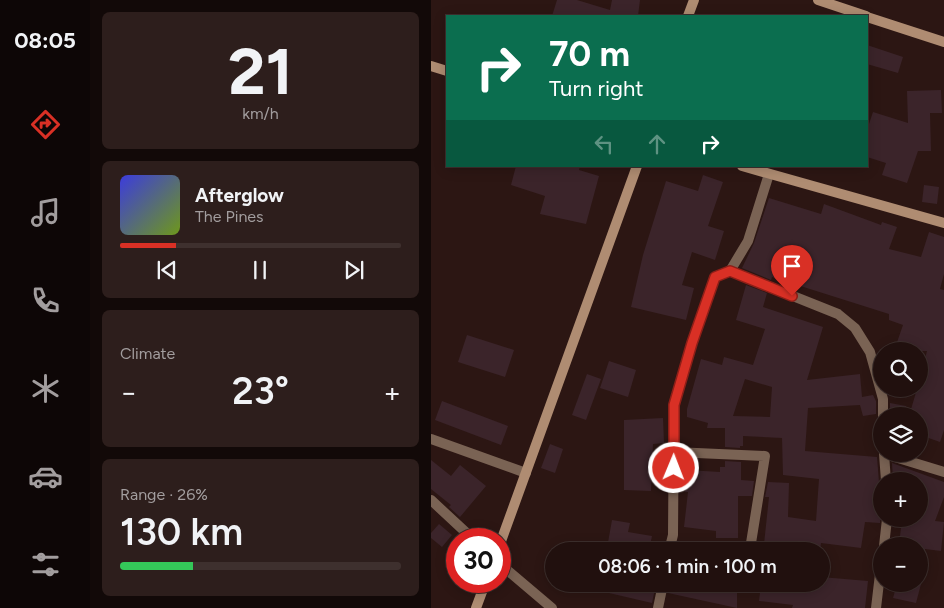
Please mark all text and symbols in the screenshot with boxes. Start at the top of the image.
text: 08:05 [14,27,76,54]
text: 21 [228,32,293,110]
text: 70 m [549,33,630,75]
icon: right [466,35,531,100]
text: Turn right [549,75,644,102]
text: km/h [242,104,279,123]
icon: directions [28,107,63,142]
icon: left [590,130,618,158]
icon: ahead [643,130,671,158]
icon: right [696,130,724,158]
text: Afterglow [195,184,284,207]
icon: music [28,195,63,230]
text: The Pines [195,207,264,226]
pin [771,245,813,296]
icon: arrive [778,252,806,280]
icon: previous [153,256,181,284]
icon: pause [246,256,274,284]
icon: next [340,256,368,284]
icon: phone [28,283,63,318]
map controls [873,342,928,592]
button: search [873,342,928,397]
text: Climate [120,344,175,363]
text: 23° [232,368,289,414]
icon: climate [28,371,63,406]
text: − [120,375,137,409]
text: + [384,375,401,409]
button: layers [873,407,928,462]
position arrow [647,441,699,493]
icon: car [28,459,63,494]
button: + [873,472,928,527]
text: Range · 26% [120,485,208,504]
text: 130 km [120,509,243,555]
speed limit sign: 30 [446,528,511,593]
button: − [873,537,928,592]
icon: filters [28,547,63,582]
text: 08:06 · 1 min · 100 m [598,555,777,578]

